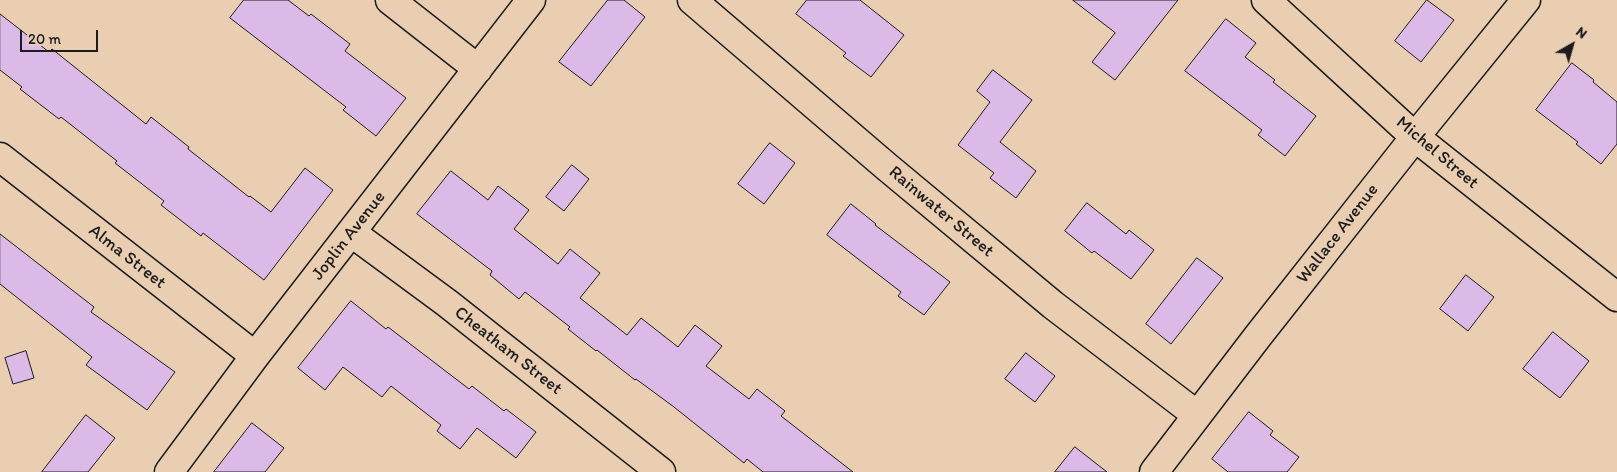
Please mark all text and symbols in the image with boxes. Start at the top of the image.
scale bar [22,20,100,52]
north arrow [1547,20,1597,70]
text: N [1573,23,1590,42]
text: 20 m [28,30,61,48]
street label: Michel Street [1391,112,1483,194]
street label: Rainwater Street [884,162,998,262]
street label: Wallace Avenue [1292,180,1384,288]
street label: Joplin Avenue [307,187,391,285]
street label: Alma Street [84,220,170,294]
street label: Cheatham Street [450,302,566,400]

